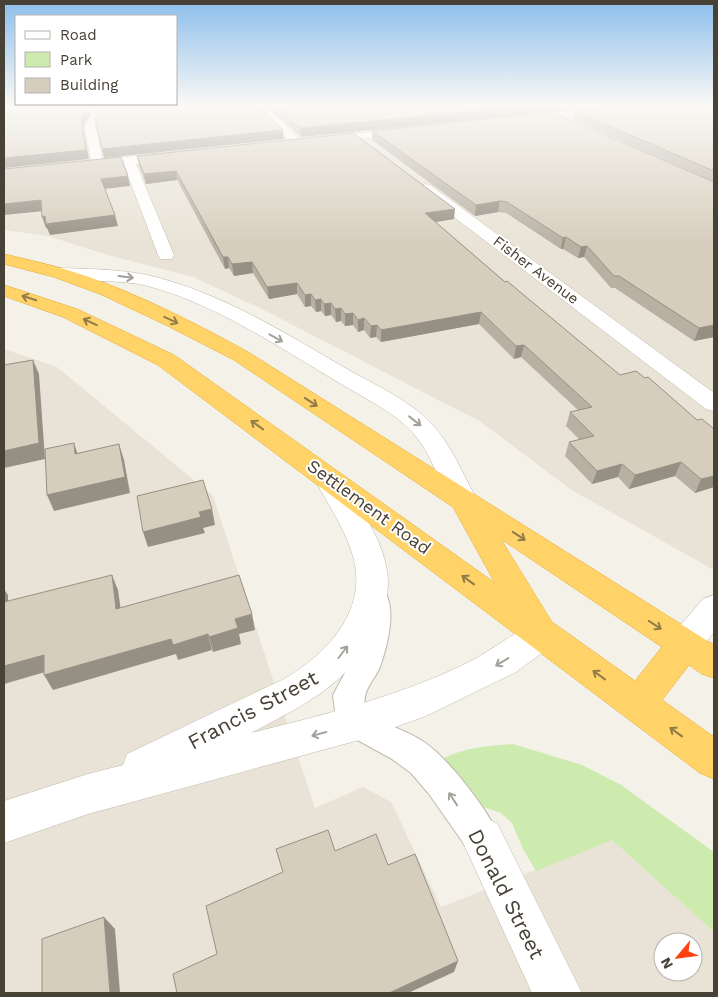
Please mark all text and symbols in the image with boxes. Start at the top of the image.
legend [15,15,178,105]
text: Road [60,26,97,44]
text: Park [60,51,93,69]
text: Building [60,76,118,94]
street label: Fisher Avenue [490,232,582,308]
one-way arrow [117,272,133,282]
one-way arrow [21,293,37,302]
one-way arrow [163,316,178,325]
one-way arrow [83,317,98,326]
one-way arrow [268,333,282,343]
one-way arrow [304,397,318,408]
one-way arrow [408,416,421,427]
one-way arrow [250,420,264,430]
street label: Settlement Road [303,455,435,558]
one-way arrow [511,532,525,542]
one-way arrow [462,574,475,585]
one-way arrow [648,620,662,630]
one-way arrow [338,645,348,659]
one-way arrow [496,657,510,667]
street label: Francis Street [183,665,322,754]
one-way arrow [592,670,606,680]
one-way arrow [669,727,683,737]
one-way arrow [311,730,327,739]
one-way arrow [448,792,458,806]
street label: Donald Street [463,825,550,963]
north arrow [653,932,703,982]
text: N [657,955,676,972]

